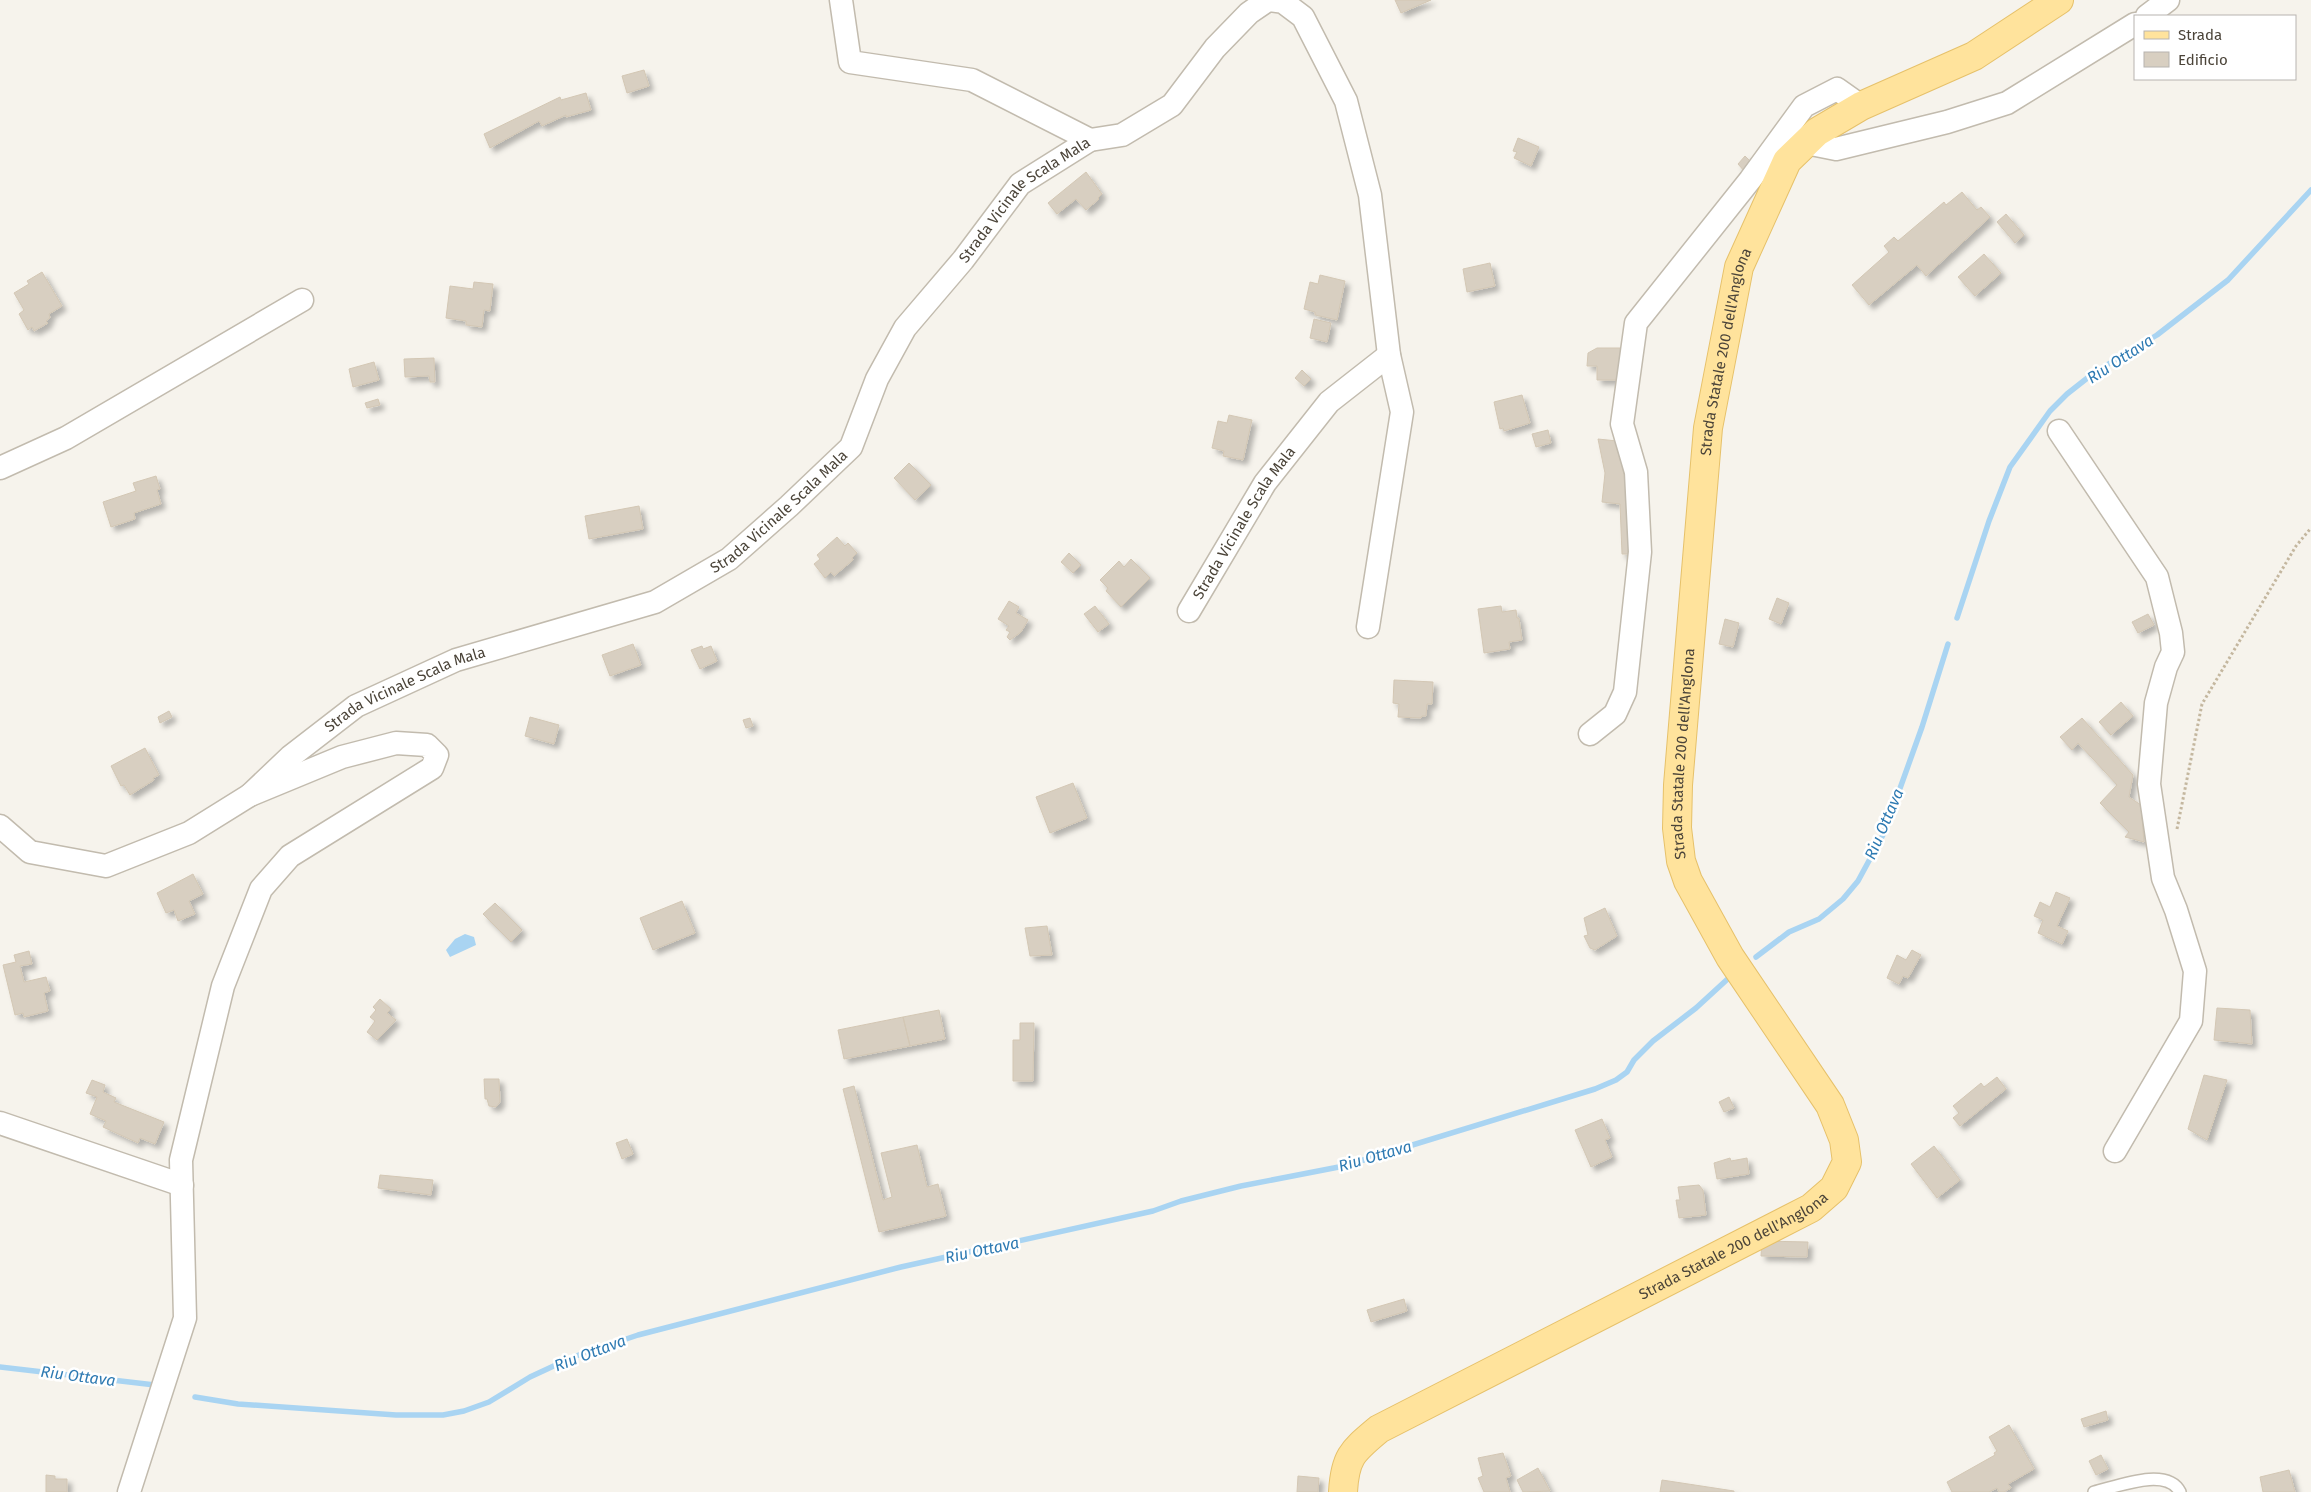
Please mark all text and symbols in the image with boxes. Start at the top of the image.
legend [2134,15,2296,80]
text: Strada [2178,26,2222,44]
text: Edificio [2178,51,2228,69]
street label: Strada Vicinale Scala Mala [955,133,1094,266]
street label: Strada Statale 200 dell'Anglona [1697,245,1755,456]
water label: Riu Ottava [2083,331,2157,387]
street label: Strada Vicinale Scala Mala [1189,443,1299,602]
street label: Strada Vicinale Scala Mala [707,446,851,577]
street label: Strada Vicinale Scala Mala [321,643,487,736]
street label: Strada Statale 200 dell'Anglona [1668,647,1698,860]
water label: Riu Ottava [1861,786,1907,862]
water label: Riu Ottava [1336,1136,1414,1176]
street label: Strada Statale 200 dell'Anglona [1636,1188,1832,1304]
water label: Riu Ottava [943,1233,1021,1267]
water label: Riu Ottava [551,1331,629,1375]
water label: Riu Ottava [39,1362,117,1390]

